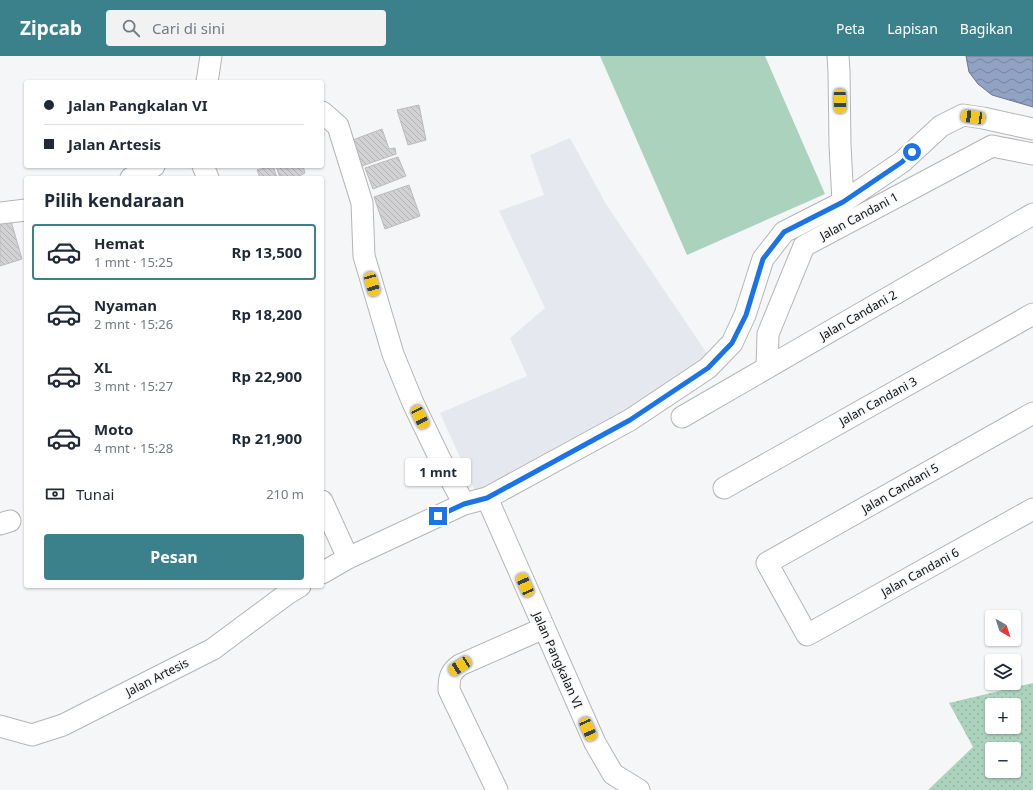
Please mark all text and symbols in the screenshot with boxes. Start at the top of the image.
search box [106,10,386,46]
text: Zipcab [20,15,82,41]
icon: search [120,17,142,39]
text: Cari di sini [152,18,225,38]
text: Peta [836,19,865,38]
text: Lapisan [887,19,938,38]
text: Bagikan [960,19,1013,38]
car [834,89,846,113]
text: Jalan Pangkalan VI [68,95,208,115]
car [960,109,986,125]
text: Jalan Artesis [68,134,161,154]
route start [903,143,921,161]
text: Pilih kendaraan [44,188,184,212]
street label: Jalan Candani 1 [816,188,901,244]
text: Hemat [94,233,145,253]
icon: car [46,234,82,270]
text: Rp 13,500 [232,242,302,262]
text: 1 mnt · 15:25 [94,253,173,271]
car [363,271,381,297]
street label: Jalan Candani 2 [815,286,900,345]
text: Nyaman [94,295,157,315]
icon: car [46,296,82,332]
text: Rp 18,200 [232,304,302,324]
text: 2 mnt · 15:26 [94,315,173,333]
text: XL [94,357,112,377]
icon: car [46,358,82,394]
text: Rp 22,900 [232,366,302,386]
street label: Jalan Candani 3 [835,372,920,430]
text: 3 mnt · 15:27 [94,377,173,395]
car [409,404,431,430]
text: Moto [94,419,133,439]
icon: car [46,420,82,456]
text: Rp 21,900 [232,428,302,448]
text: 4 mnt · 15:28 [94,439,173,457]
callout: 1 mnt [405,458,471,486]
street label: Jalan Candani 5 [857,459,942,518]
text: 1 mnt [419,463,457,481]
icon: cash [44,483,66,505]
text: Tunai [76,484,114,504]
text: 210 m [266,485,304,503]
route end [429,507,447,525]
button: Pesan [44,534,304,580]
street label: Jalan Candani 6 [877,543,962,601]
car [515,572,535,598]
street label: Jalan Pangkalan VI [529,608,587,711]
north arrow [985,610,1021,646]
map controls [985,610,1021,778]
street label: Jalan Artesis [122,654,192,701]
car [447,654,473,678]
button: layers [985,654,1021,690]
button: + [985,698,1021,734]
car [578,716,598,742]
button: − [985,742,1021,778]

